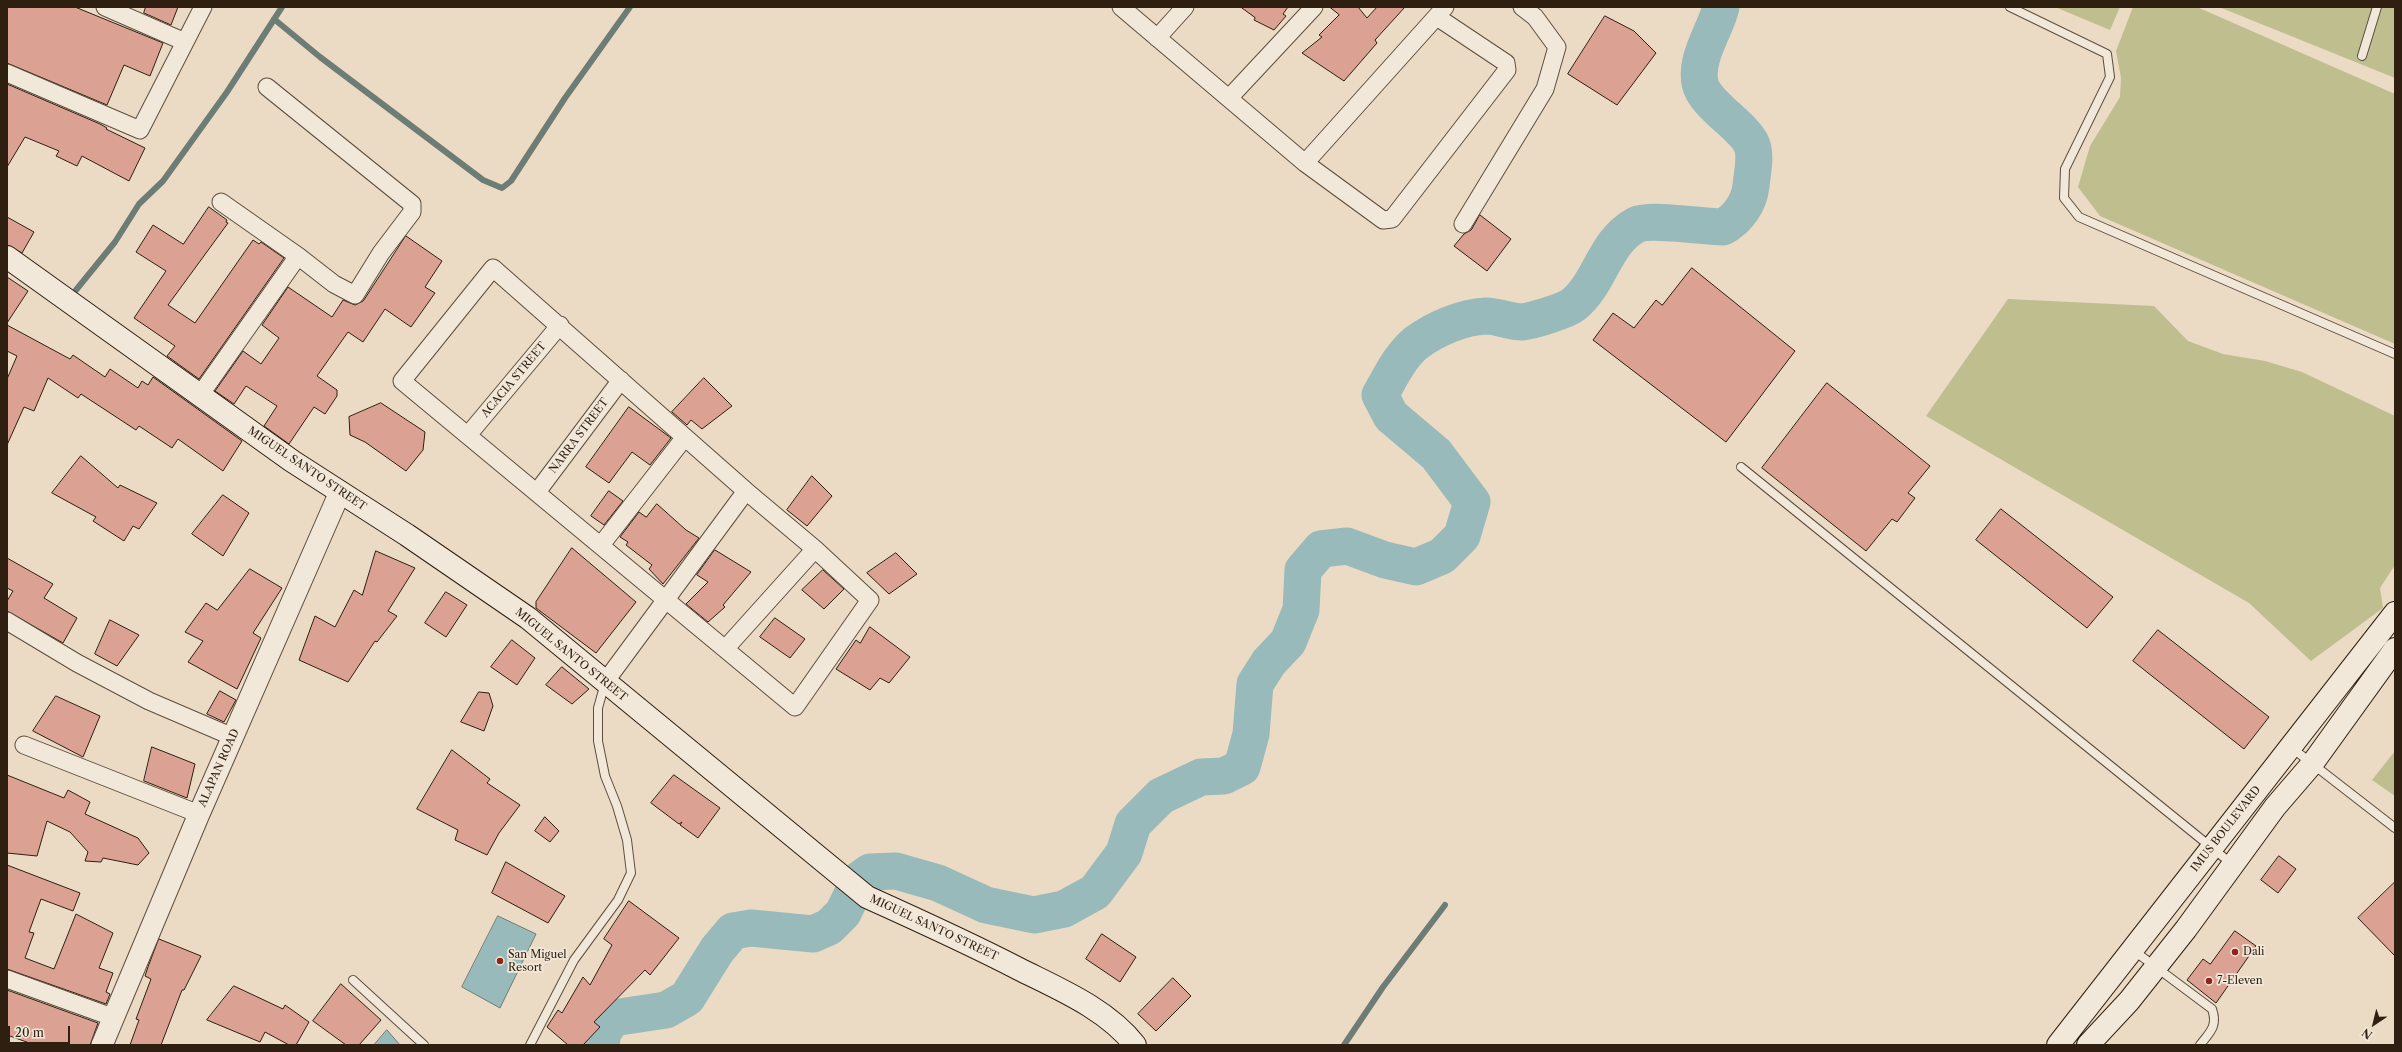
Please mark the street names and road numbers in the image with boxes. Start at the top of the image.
street label: ACACIA STREET [479,340,549,420]
street label: NARRA STREET [546,396,612,476]
street label: MIGUEL SANTO STREET [245,424,369,514]
street label: MIGUEL SANTO STREET [512,606,630,704]
street label: ALAPAN ROAD [196,727,242,809]
street label: IMUS BOULEVARD [2188,783,2264,875]
street label: MIGUEL SANTO STREET [868,892,1000,964]

